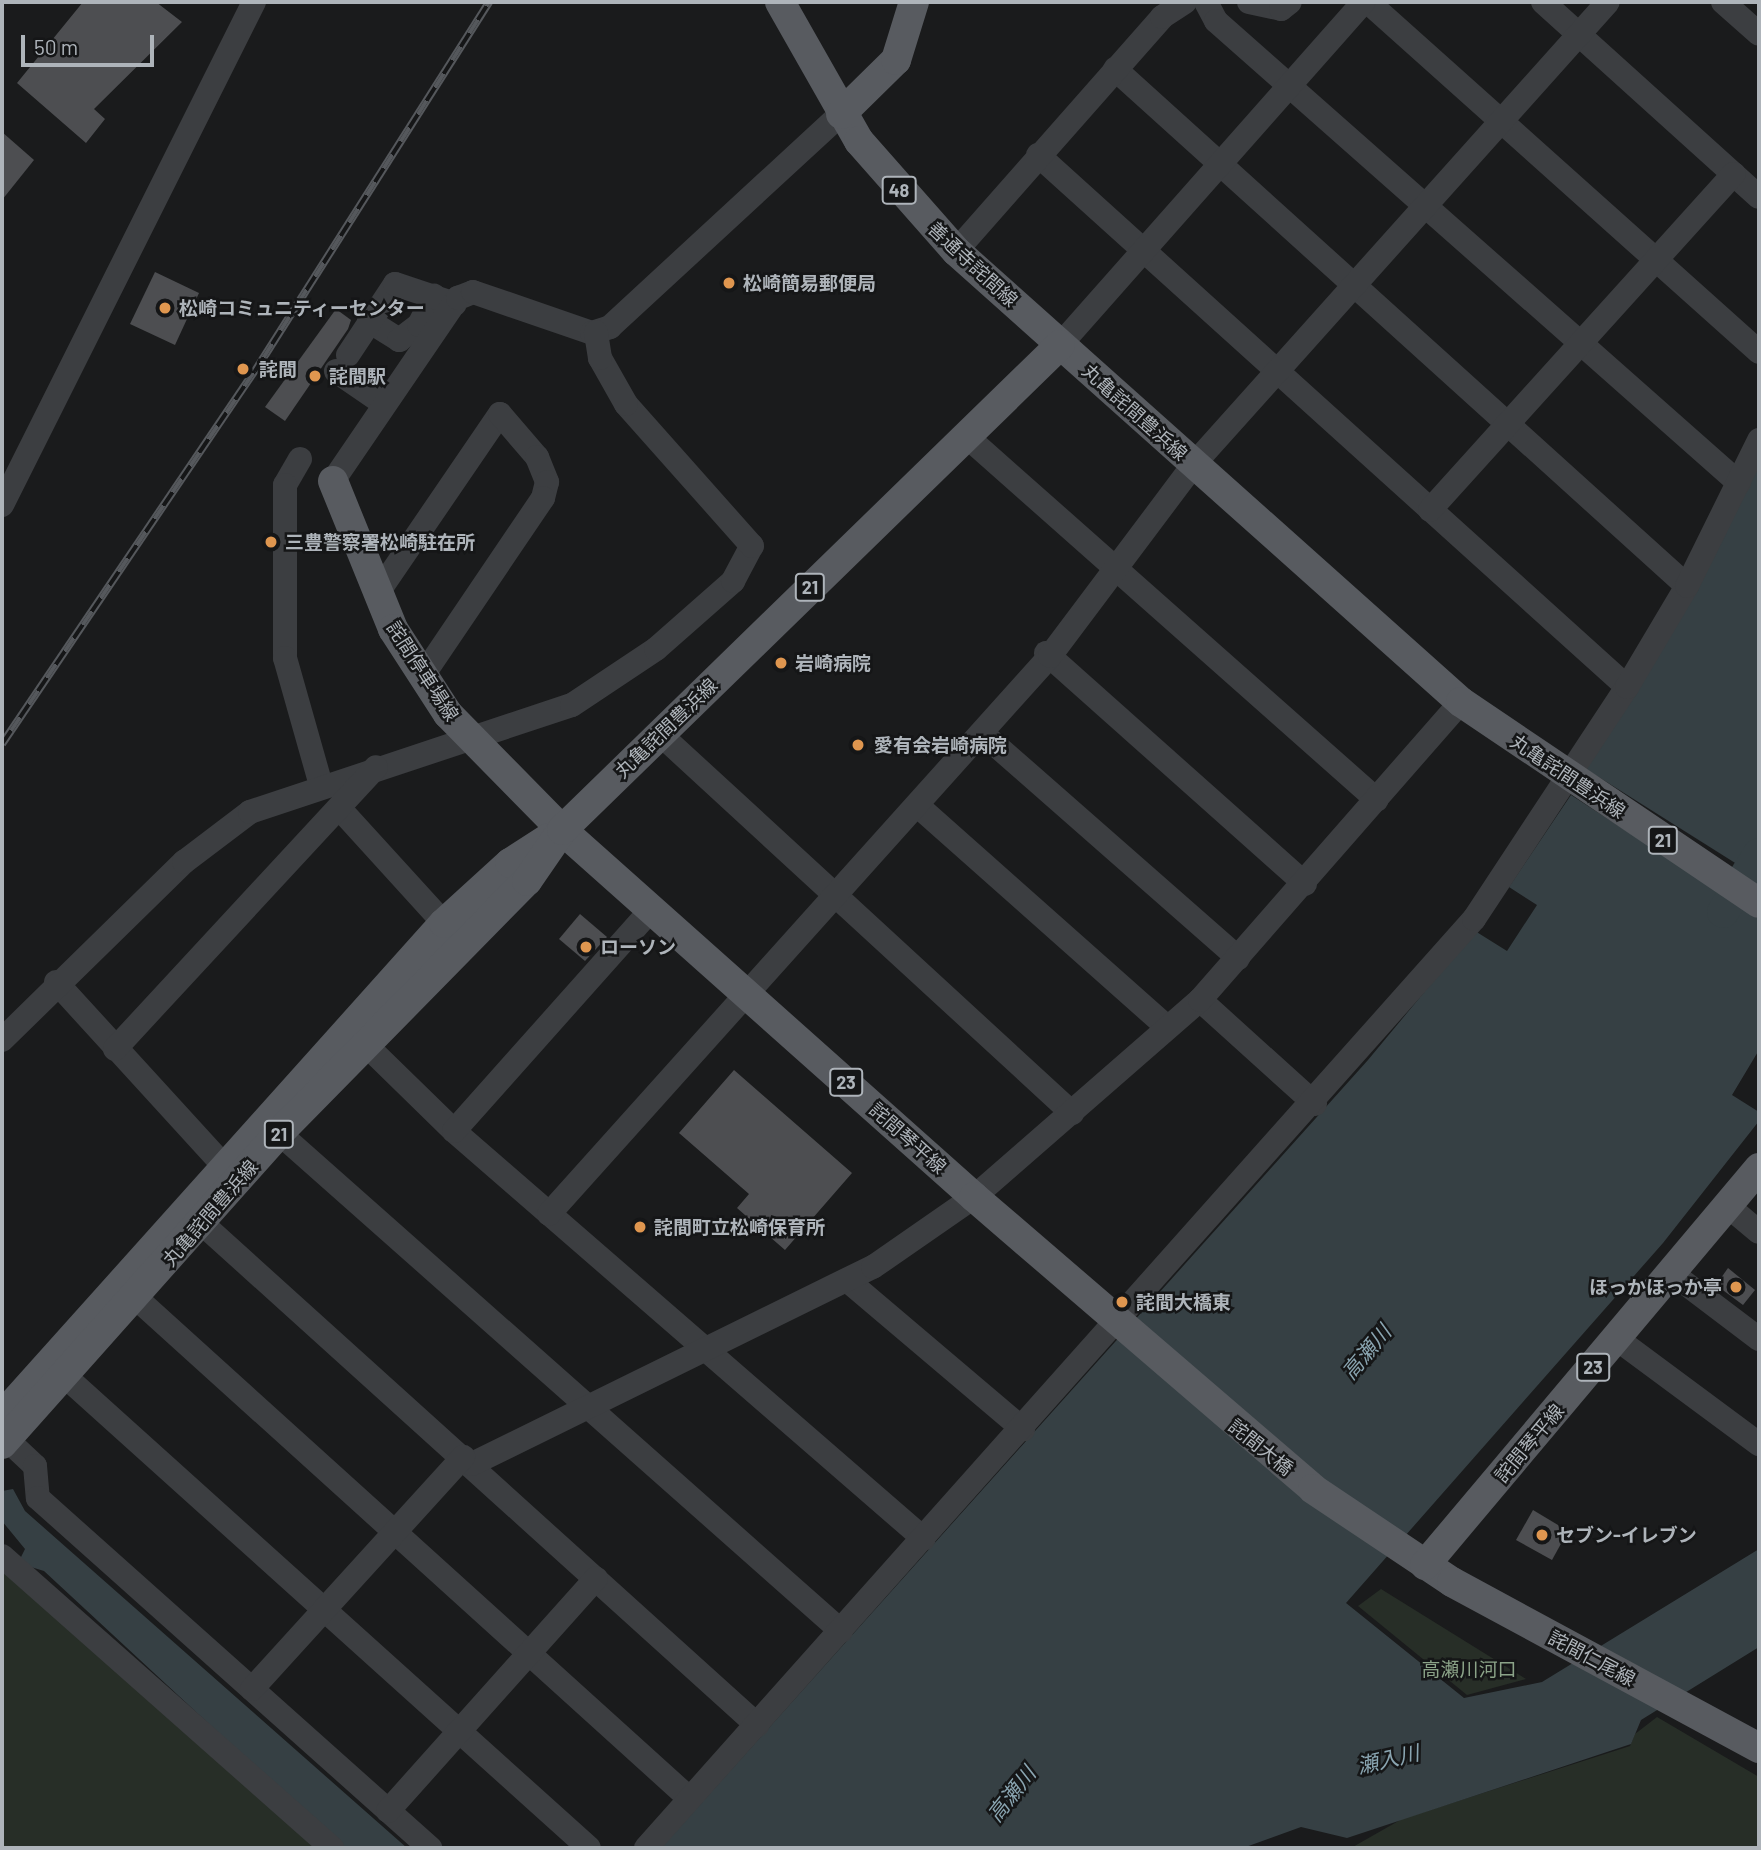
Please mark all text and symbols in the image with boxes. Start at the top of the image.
scale bar [24,21,158,65]
text: 50 m [34,34,78,59]
road number: 48 [881,176,916,204]
street label: 善通寺詫間線 [924,217,1022,311]
place label: 松崎簡易郵便局 [743,272,876,294]
marker: 松崎簡易郵便局 [721,275,737,291]
place label: 松崎コミュニティーセンター [179,297,426,319]
marker: 松崎コミュニティーセンター [157,300,173,316]
place label: 詫間 [259,358,297,380]
marker: 詫間 [233,359,253,379]
street label: 丸亀詫間豊浜線 [1078,359,1192,465]
place label: 詫間駅 [329,365,386,387]
marker: 詫間駅 [307,368,323,384]
place label: 三豊警察署松崎駐在所 [285,531,475,553]
marker: 三豊警察署松崎駐在所 [263,534,279,550]
road number: 21 [794,572,826,602]
street label: 詫間停車場線 [382,617,464,725]
place label: 岩崎病院 [795,652,871,674]
marker: 岩崎病院 [773,655,789,671]
street label: 丸亀詫間豊浜線 [610,674,722,782]
street label: 丸亀詫間豊浜線 [1506,729,1630,823]
place label: 愛有会岩崎病院 [874,734,1007,756]
marker: 愛有会岩崎病院 [848,735,868,755]
road number: 21 [1647,826,1679,854]
place label: ローソン [600,936,676,958]
marker: ローソン [578,939,594,955]
road number: 23 [828,1068,864,1097]
street label: 詫間琴平線 [865,1098,951,1178]
road number: 21 [263,1120,295,1148]
street label: 丸亀詫間豊浜線 [158,1155,262,1271]
place label: 詫間町立松崎保育所 [654,1216,825,1238]
marker: 詫間町立松崎保育所 [632,1219,648,1235]
place label: ほっかほっか亭 [1589,1276,1722,1298]
marker: ほっかほっか亭 [1728,1279,1744,1295]
place label: 詫間大橋東 [1136,1291,1231,1313]
marker: 詫間大橋東 [1114,1294,1130,1310]
water label: 高瀬川 [1336,1320,1396,1384]
road number: 23 [1576,1352,1610,1382]
street label: 詫間琴平線 [1490,1399,1568,1487]
street label: 詫間大橋 [1224,1414,1298,1480]
place label: セブン-イレブン [1556,1524,1697,1546]
marker: セブン-イレブン [1534,1527,1550,1543]
street label: 詫間仁尾線 [1545,1626,1639,1690]
park label: 高瀬川河口 [1422,1658,1516,1680]
water label: 瀬入川 [1354,1740,1422,1778]
water label: 高瀬川 [982,1761,1040,1827]

